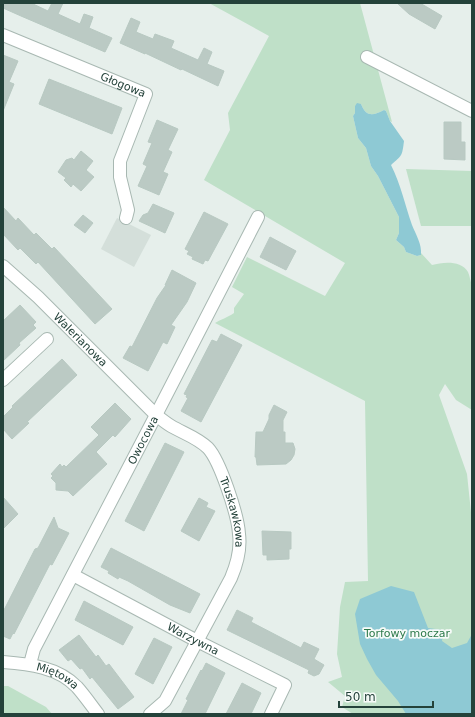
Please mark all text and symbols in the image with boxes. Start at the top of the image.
street label: Głogowa [99,69,148,100]
street label: Walerianowa [51,310,110,369]
street label: Owocowa [125,414,161,467]
street label: Truskawkowa [217,474,246,548]
street label: Warzywna [165,620,221,657]
park label: Torfowy moczar [363,627,451,640]
street label: Miętowa [35,660,82,692]
scale bar [339,683,433,709]
text: 50 m [345,690,376,704]

